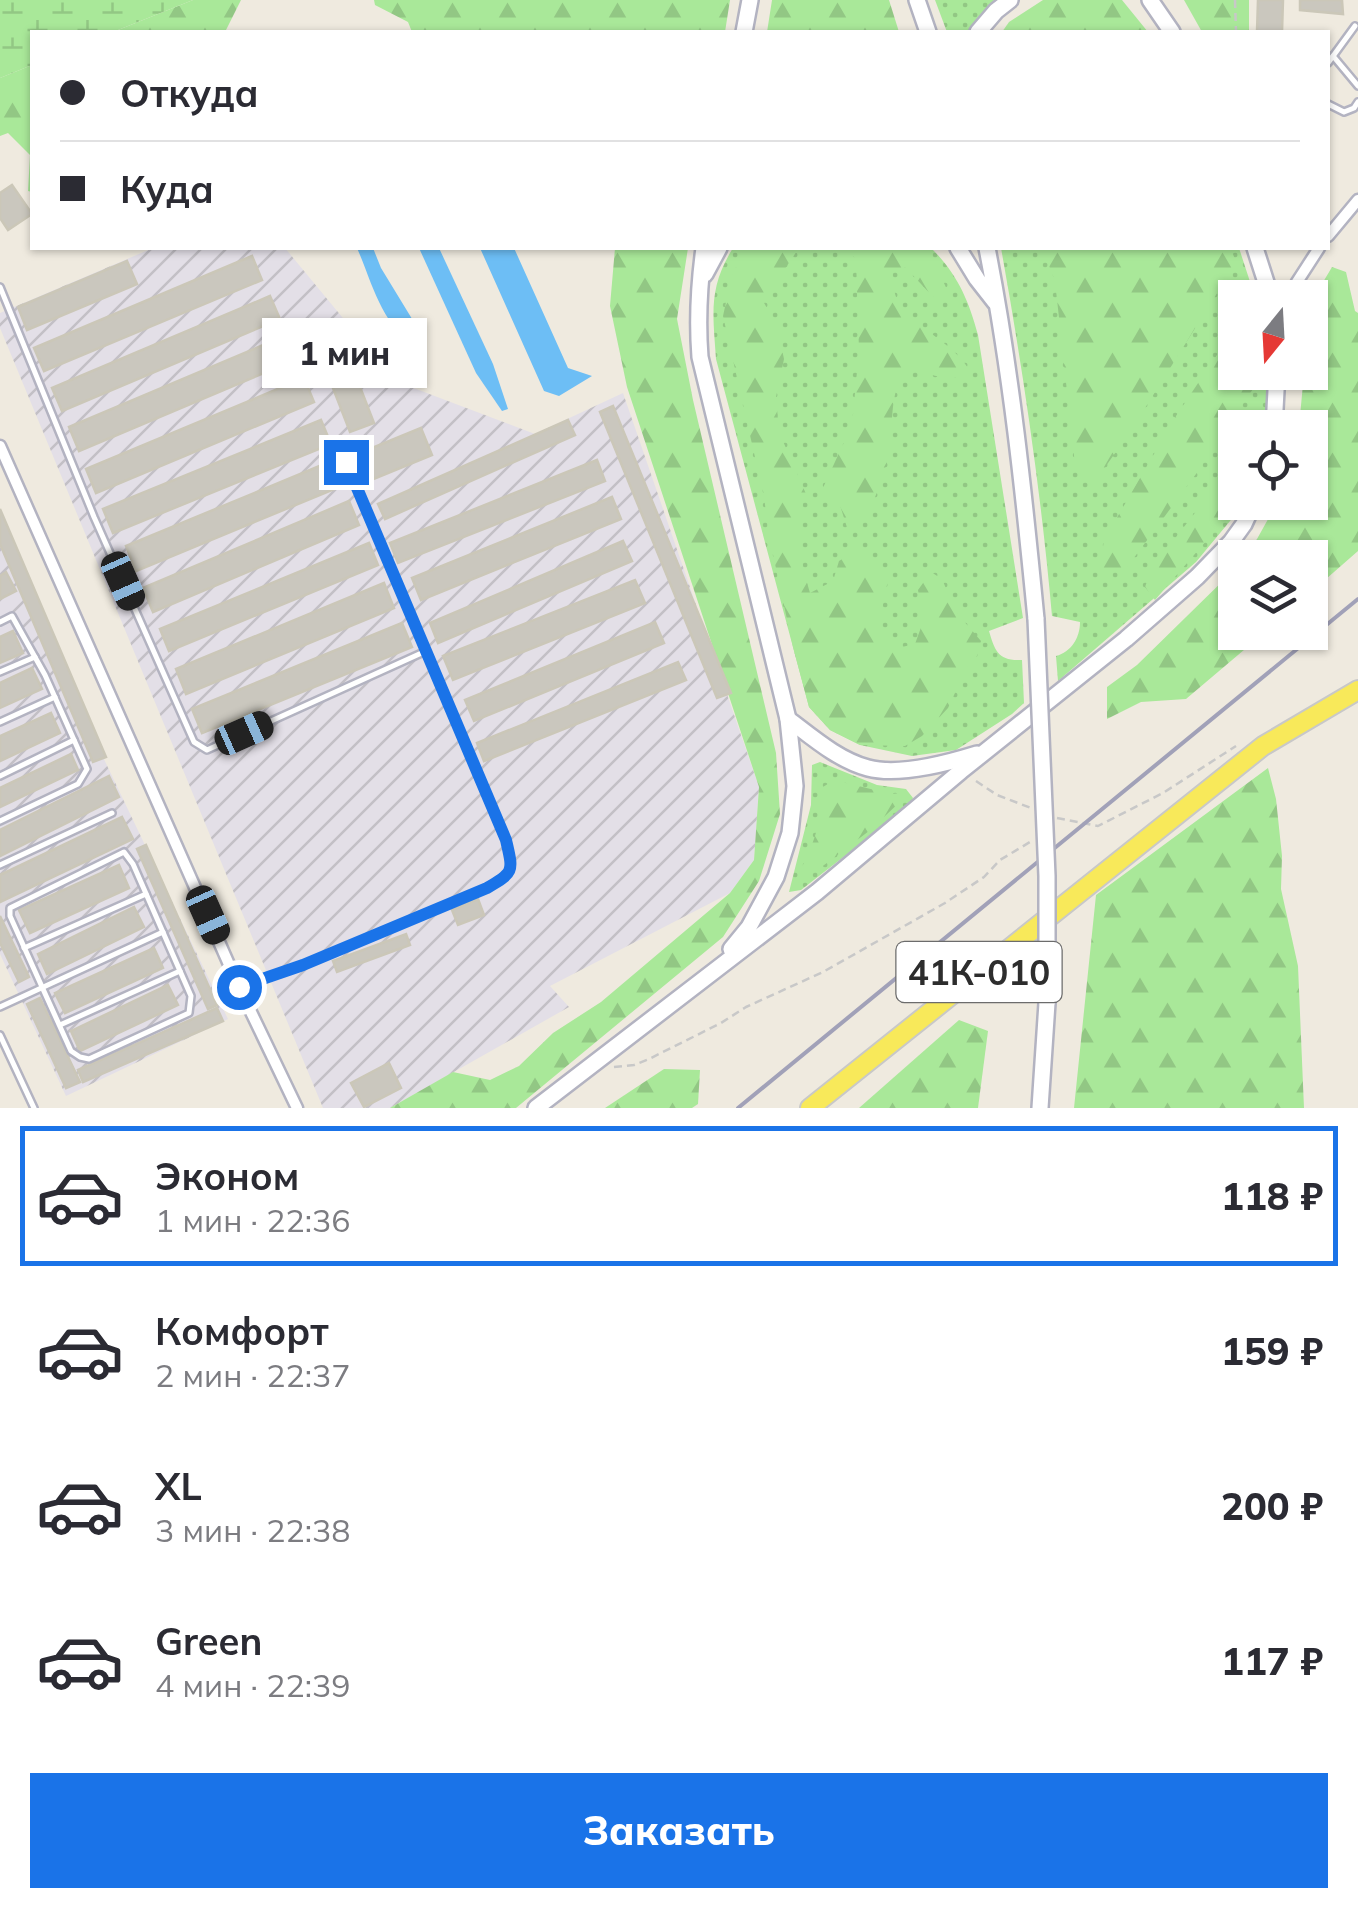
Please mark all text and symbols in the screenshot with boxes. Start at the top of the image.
text: Откуда [120,69,259,117]
text: Куда [120,165,214,213]
north arrow [1218,280,1328,390]
map controls [1218,280,1328,650]
callout: 1 мин [264,317,428,387]
text: 1 мин [299,333,390,373]
button: locate [1218,410,1328,520]
route end [324,440,369,485]
button: layers [1218,540,1328,650]
car [97,547,149,615]
car [210,707,278,759]
car [182,881,234,949]
road number: 41К-010 [896,942,1062,1002]
route start [217,965,262,1010]
icon: car [35,1151,125,1241]
text: Эконом [155,1152,299,1200]
text: 118 ₽ [1221,1172,1323,1220]
text: 1 мин · 22:36 [155,1200,350,1240]
icon: car [35,1306,125,1396]
text: Комфорт [155,1307,329,1355]
text: 159 ₽ [1221,1327,1323,1375]
text: 2 мин · 22:37 [155,1355,350,1395]
icon: car [35,1461,125,1551]
text: XL [155,1462,202,1510]
text: 200 ₽ [1221,1482,1323,1530]
text: 3 мин · 22:38 [155,1510,350,1550]
icon: car [35,1616,125,1706]
text: Green [155,1617,262,1665]
text: 117 ₽ [1221,1637,1323,1685]
text: 4 мин · 22:39 [155,1665,350,1705]
button: Заказать [30,1773,1328,1888]

